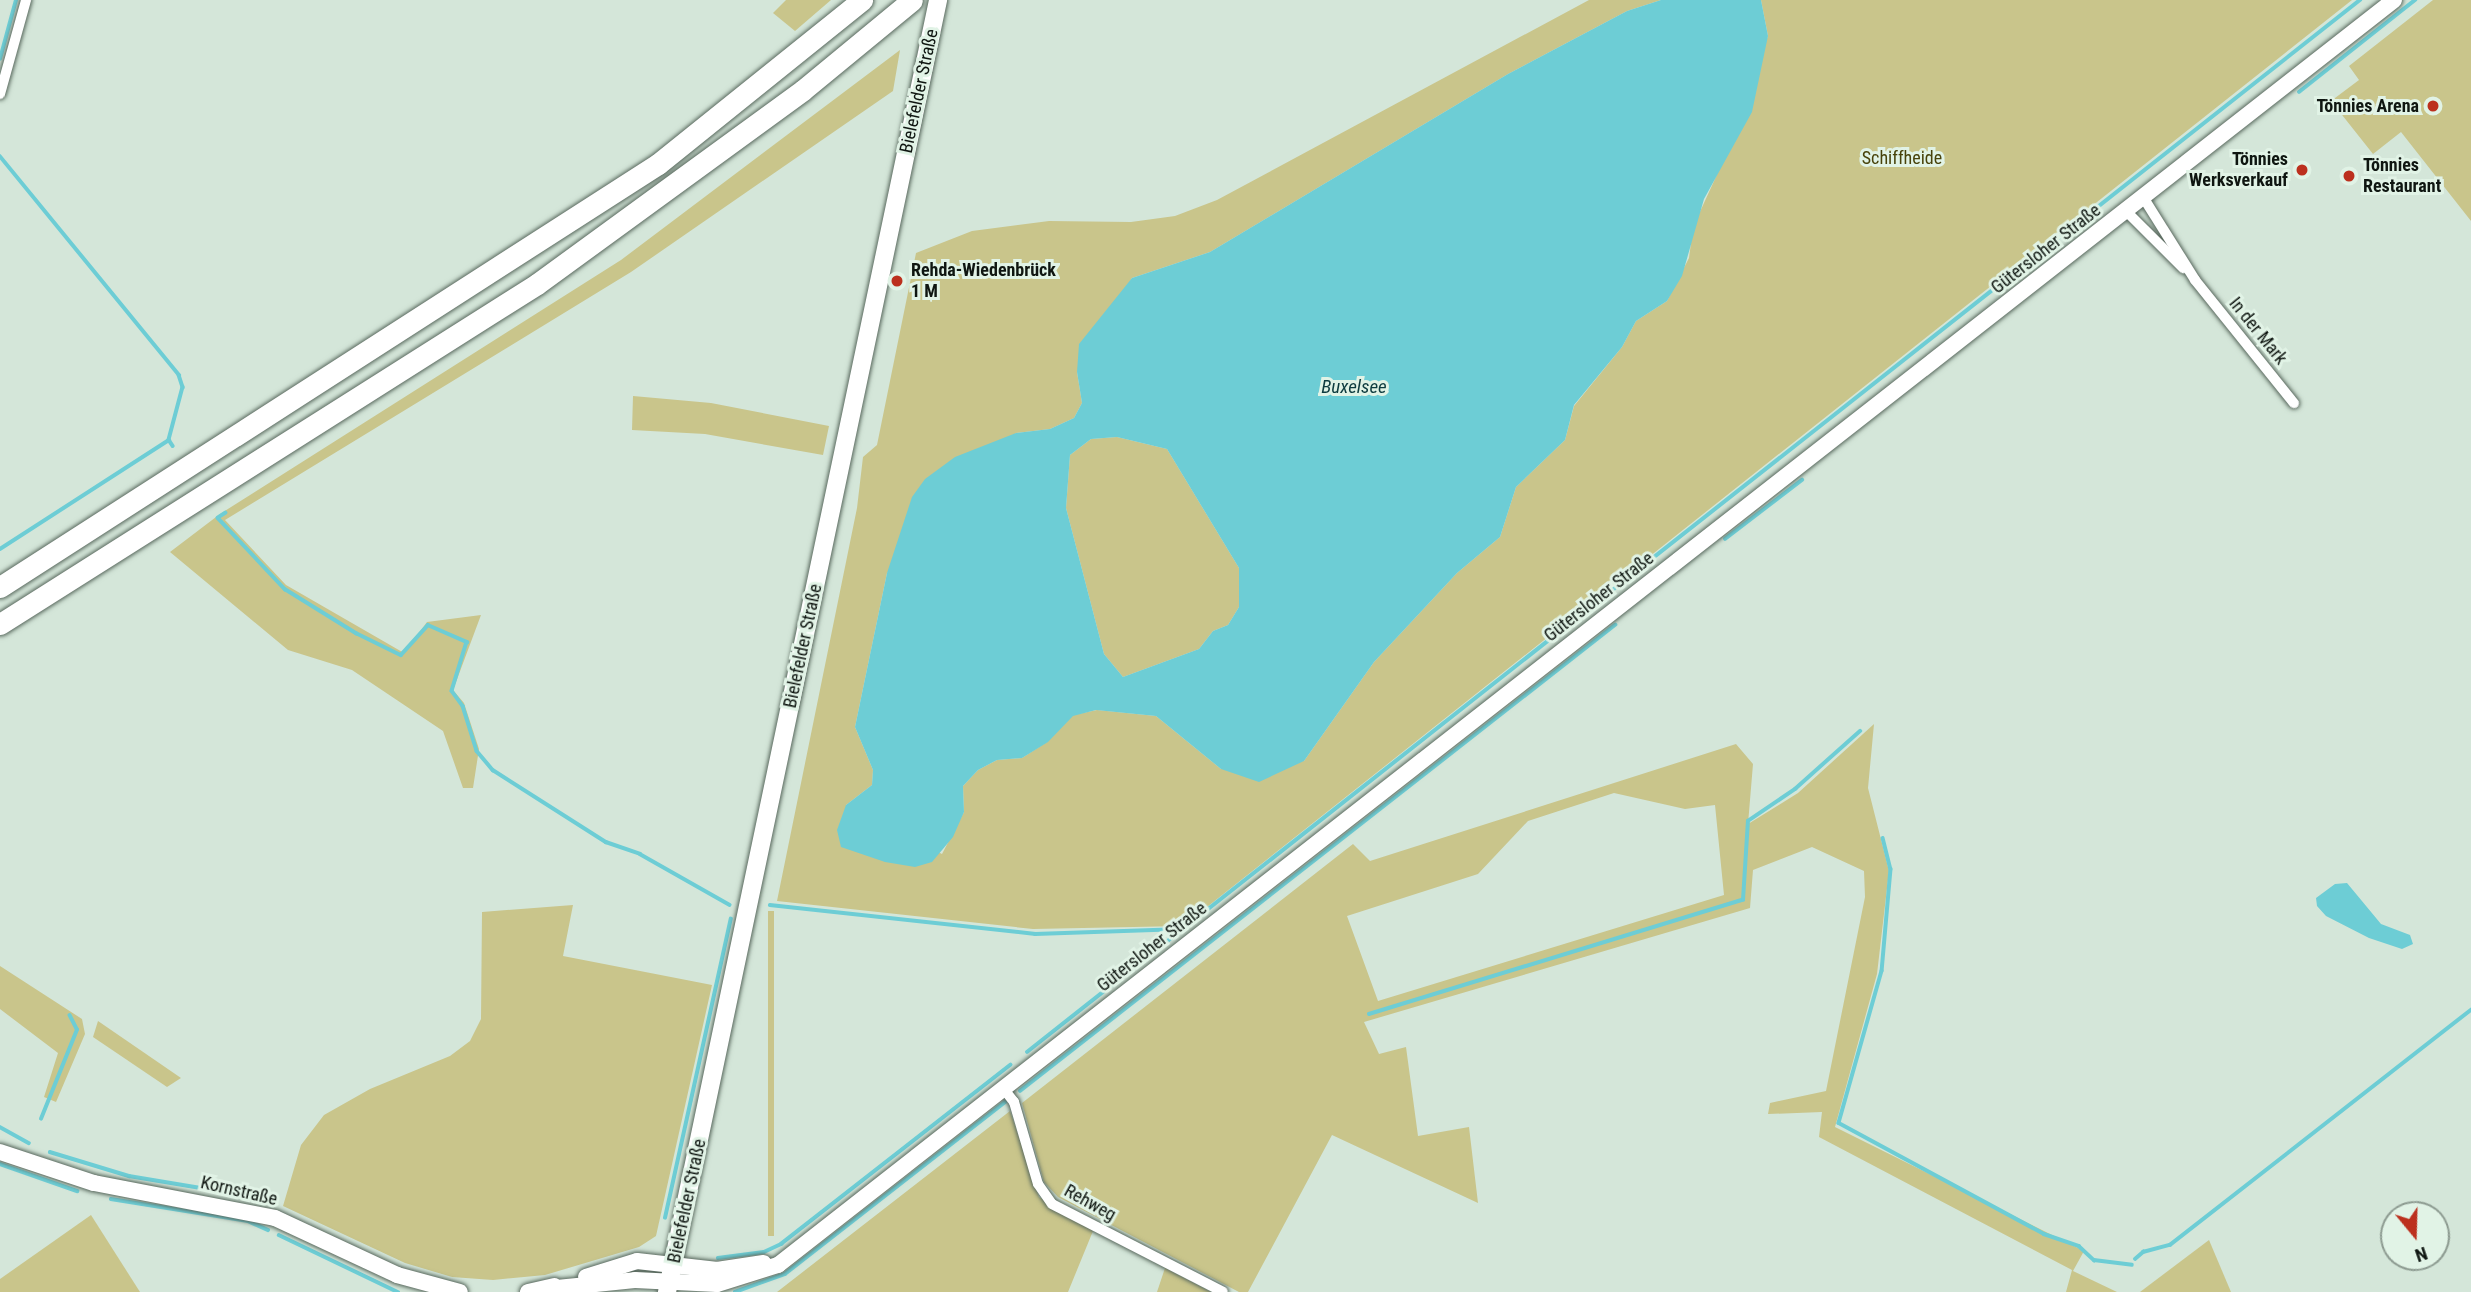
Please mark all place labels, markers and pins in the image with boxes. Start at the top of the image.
place label: Tönnies Arena [2316,95,2419,117]
marker: Tönnies Arena [2425,98,2441,114]
place label: Tönnies Werksverkauf [2189,149,2288,192]
place label: Tönnies Restaurant [2363,155,2441,198]
marker: Tönnies Werksverkauf [2294,162,2310,178]
marker: Tönnies Restaurant [2341,168,2357,184]
place label: Rehda-Wiedenbrück 1 M [911,260,1056,302]
marker: Rehda-Wiedenbrück 1 M [889,273,905,289]

